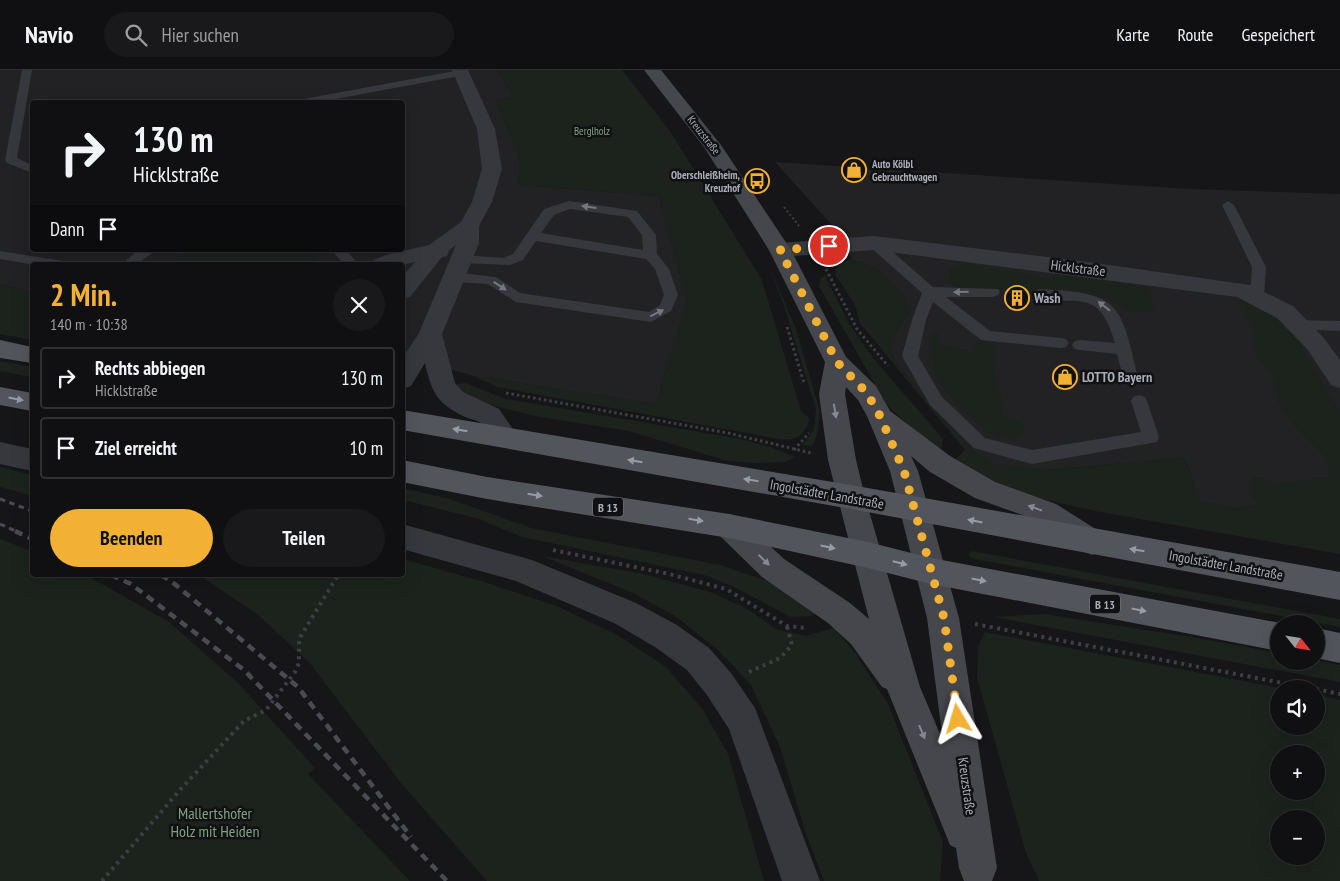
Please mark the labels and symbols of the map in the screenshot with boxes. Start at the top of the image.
street label: Kreuzstraße [684,113,724,158]
park label: Berglholz [574,124,610,138]
shop icon: Auto Kölbl Gebrauchtwagen [841,157,867,183]
place label: Auto Kölbl Gebrauchtwagen [871,157,937,184]
place label: Oberschleißheim, Kreuzhof [671,168,741,195]
bus stop icon: Oberschleißheim, Kreuzhof [744,168,770,194]
one-way arrow [580,203,596,211]
pin [808,225,850,267]
street label: Hicklstraße [1050,256,1107,280]
one-way arrow [493,281,507,291]
building icon: Wash [1004,285,1030,311]
one-way arrow [953,288,969,296]
place label: Wash [1033,289,1060,307]
one-way arrow [1097,301,1110,312]
one-way arrow [649,308,664,317]
shop icon: LOTTO Bayern [1052,364,1078,390]
place label: LOTTO Bayern [1082,368,1152,386]
one-way arrow [9,395,25,403]
one-way arrow [832,403,840,419]
one-way arrow [451,426,467,434]
one-way arrow [627,456,643,464]
street label: Ingolstädter Landstraße [769,475,886,513]
one-way arrow [743,476,759,484]
one-way arrow [528,491,544,499]
road number: B 13 [593,498,623,517]
one-way arrow [1027,504,1042,512]
one-way arrow [688,517,704,525]
one-way arrow [967,517,982,525]
one-way arrow [821,543,836,551]
one-way arrow [1129,545,1145,553]
street label: Ingolstädter Landstraße [1168,546,1285,584]
one-way arrow [758,554,770,566]
one-way arrow [892,559,907,567]
one-way arrow [971,577,987,585]
road number: B 13 [1090,594,1120,614]
one-way arrow [1131,606,1146,614]
north arrow [1270,615,1325,670]
position arrow [931,692,983,744]
one-way arrow [918,725,926,739]
street label: Kreuzstraße [954,756,980,816]
park label: Mallertshofer Holz mit Heiden [171,803,259,841]

